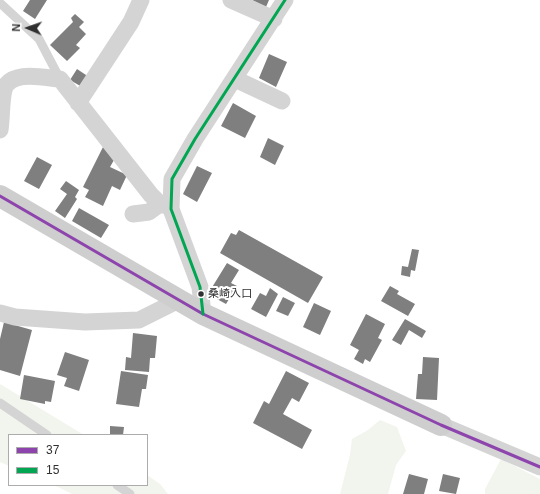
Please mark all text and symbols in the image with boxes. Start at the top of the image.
north arrow [8,8,48,48]
text: N [10,23,22,32]
place label: 桑崎入口 [208,287,252,301]
marker: 桑崎入口 [196,289,206,299]
legend [8,434,148,486]
text: 37 [46,443,59,457]
text: 15 [46,463,59,477]

